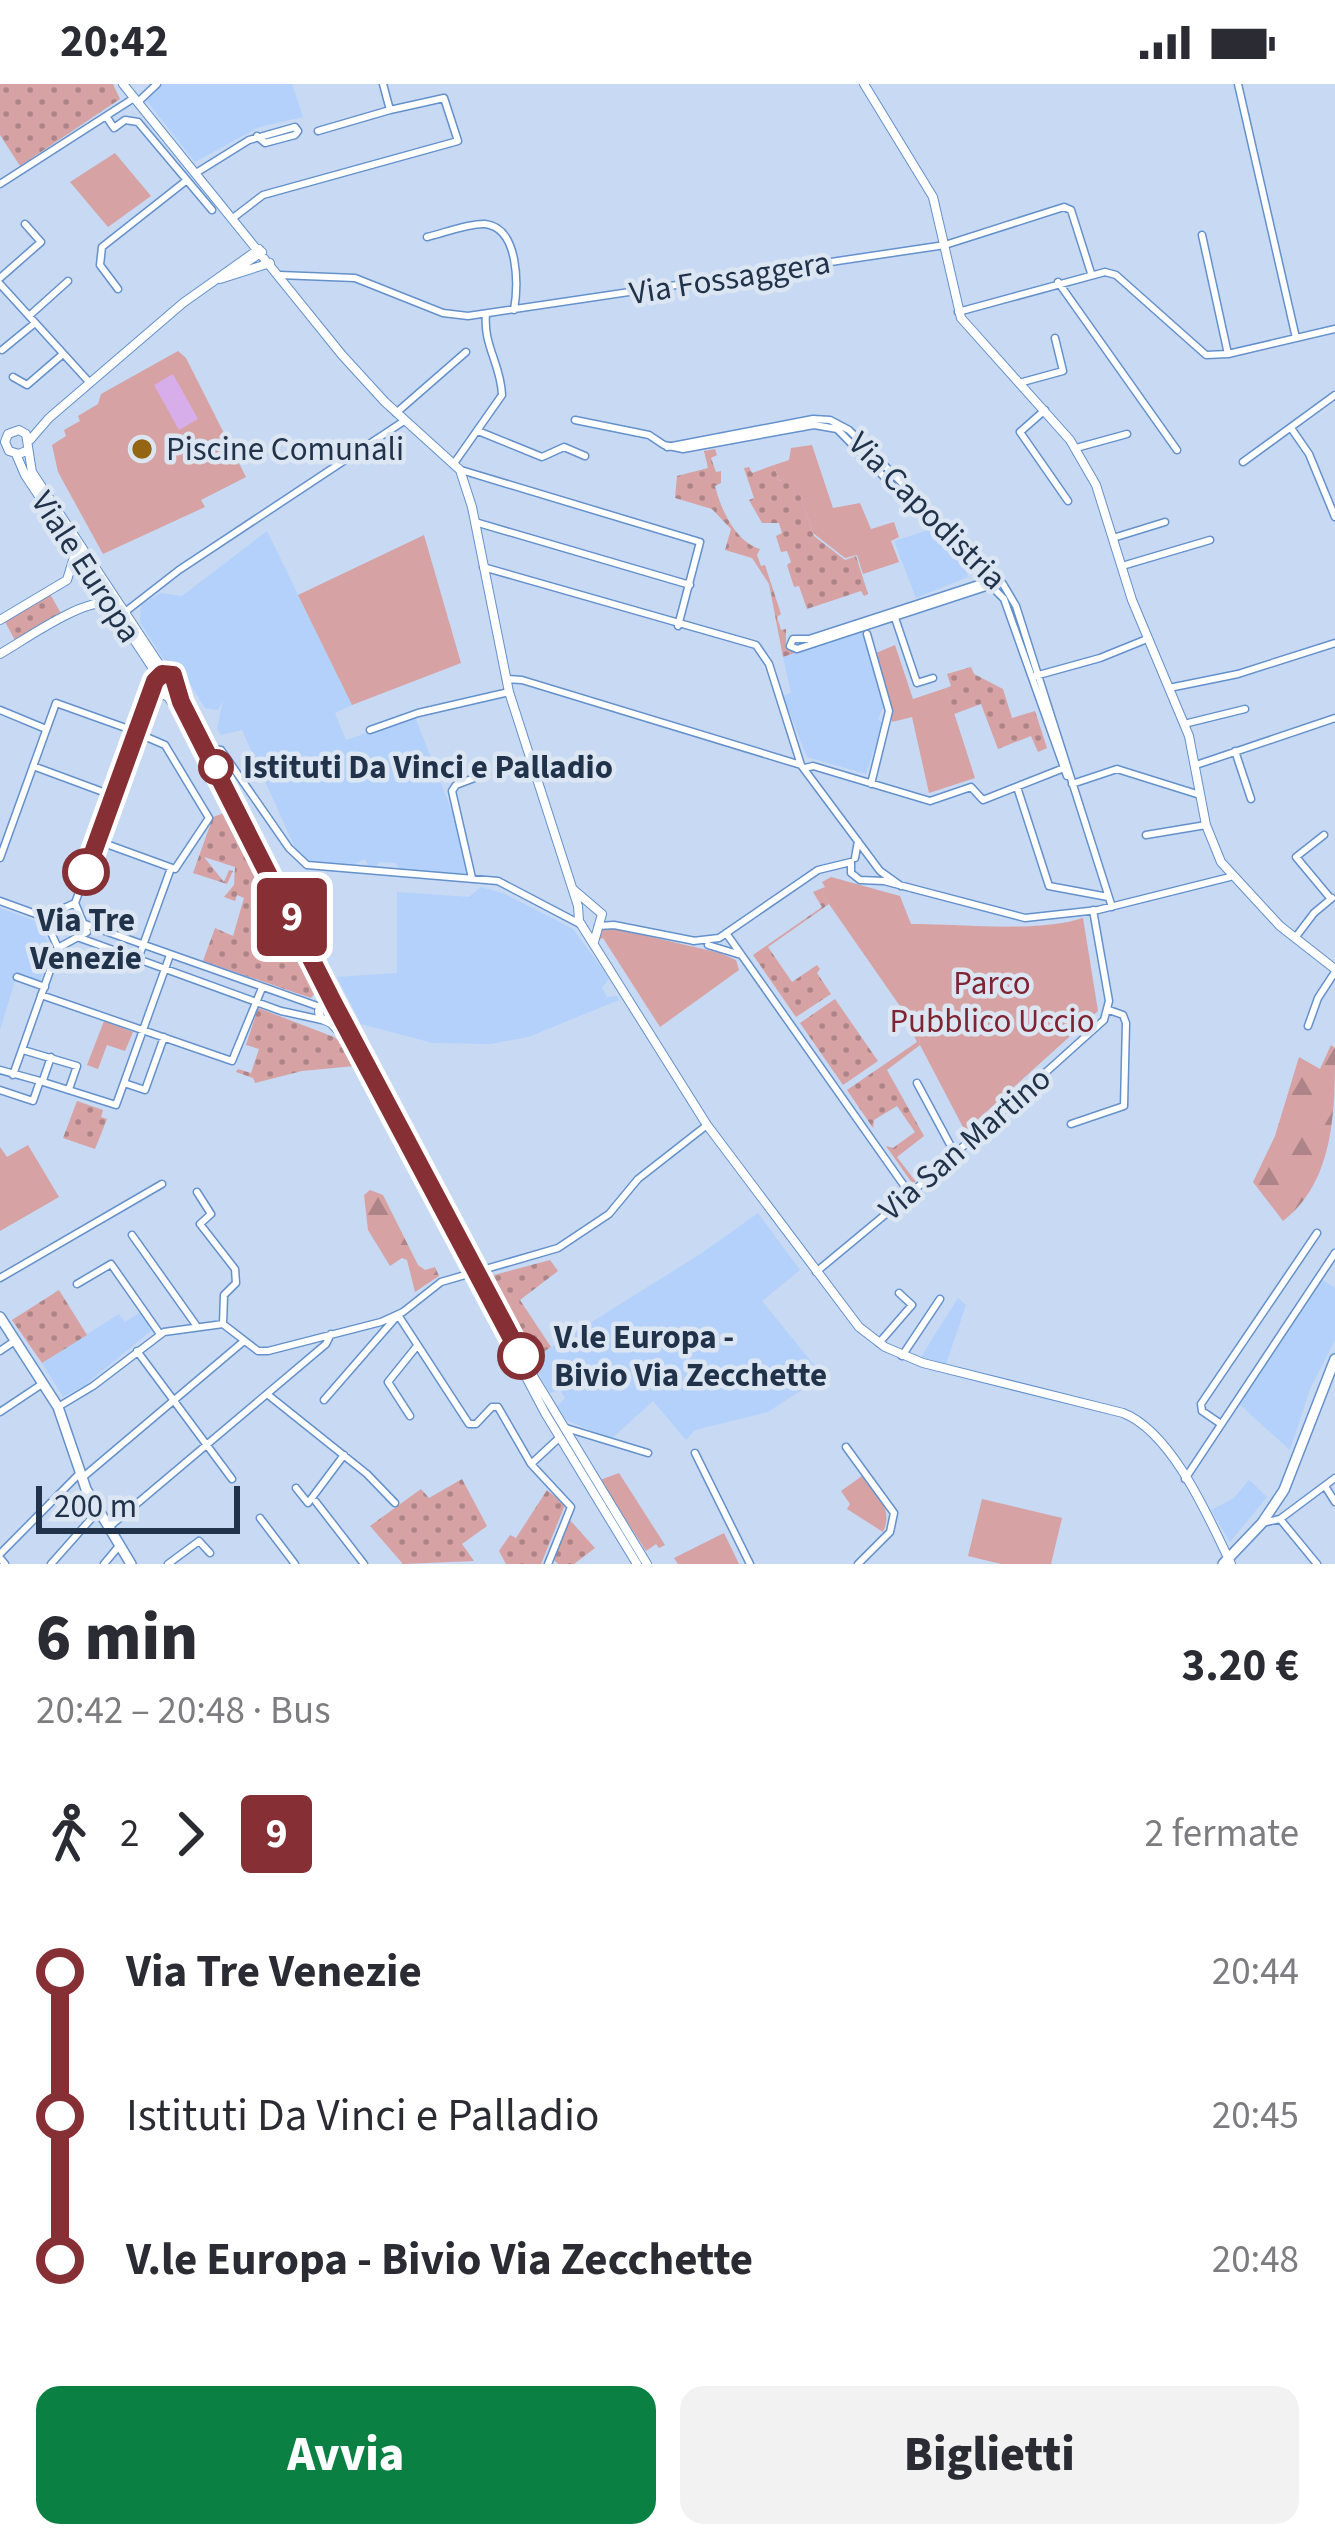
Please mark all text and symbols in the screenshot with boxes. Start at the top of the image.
text: 20:42 [60,10,169,74]
street label: Via Fossaggera [626,239,834,317]
street label: Via Capodistria [837,421,1017,601]
place label: Piscine Comunali [166,426,404,473]
marker: Piscine Comunali [129,436,155,462]
street label: Viale Europa [19,482,153,652]
place label: Istituti Da Vinci e Palladio [243,744,613,791]
marker: Istituti Da Vinci e Palladio [200,751,232,783]
marker: Via Tre Venezie [64,850,108,894]
line badge: 9 [253,878,331,956]
text: 9 [281,887,303,947]
place label: Via Tre Venezie [29,897,142,982]
park label: Parco Pubblico Uccio [889,960,1095,1045]
street label: Via San Martino [869,1056,1061,1232]
place label: V.le Europa - Bivio Via Zecchette [553,1314,827,1399]
marker: V.le Europa - Bivio Via Zecchette [499,1334,543,1378]
scale bar [36,1480,240,1533]
text: 200 m [54,1483,137,1530]
text: 6 min [36,1591,198,1685]
text: 3.20 € [1181,1634,1299,1698]
text: 20:42 – 20:48 · Bus [36,1683,331,1739]
icon: walk [36,1801,102,1867]
icon: forward [157,1801,223,1867]
text: 9 [265,1804,288,1864]
text: 2 [120,1806,139,1862]
text: 2 fermate [1144,1806,1299,1862]
text: Via Tre Venezie [126,1940,422,2004]
text: 20:44 [1212,1944,1299,2000]
text: Istituti Da Vinci e Palladio [126,2084,599,2148]
text: 20:45 [1212,2088,1299,2144]
text: V.le Europa - Bivio Via Zecchette [126,2228,753,2292]
text: 20:48 [1212,2232,1299,2288]
button: Avvia [36,2386,656,2524]
button: Biglietti [680,2386,1299,2524]

